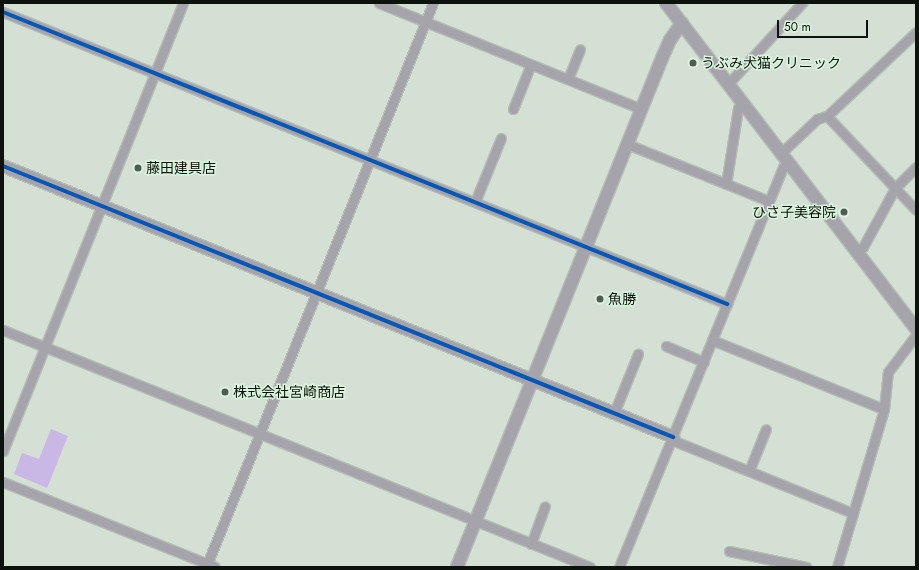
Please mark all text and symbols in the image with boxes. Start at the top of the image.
scale bar [779,12,870,38]
text: 50 m [784,18,811,36]
place label: うぶみ犬猫クリニック [701,55,841,71]
marker: うぶみ犬猫クリニック [688,58,698,68]
place label: 藤田建具店 [146,160,216,176]
marker: 藤田建具店 [133,163,143,173]
place label: ひさ子美容院 [752,204,836,220]
marker: ひさ子美容院 [839,207,849,217]
place label: 魚勝 [608,291,636,307]
marker: 魚勝 [595,294,605,304]
place label: 株式会社宮崎商店 [233,384,345,400]
marker: 株式会社宮崎商店 [220,387,230,397]

